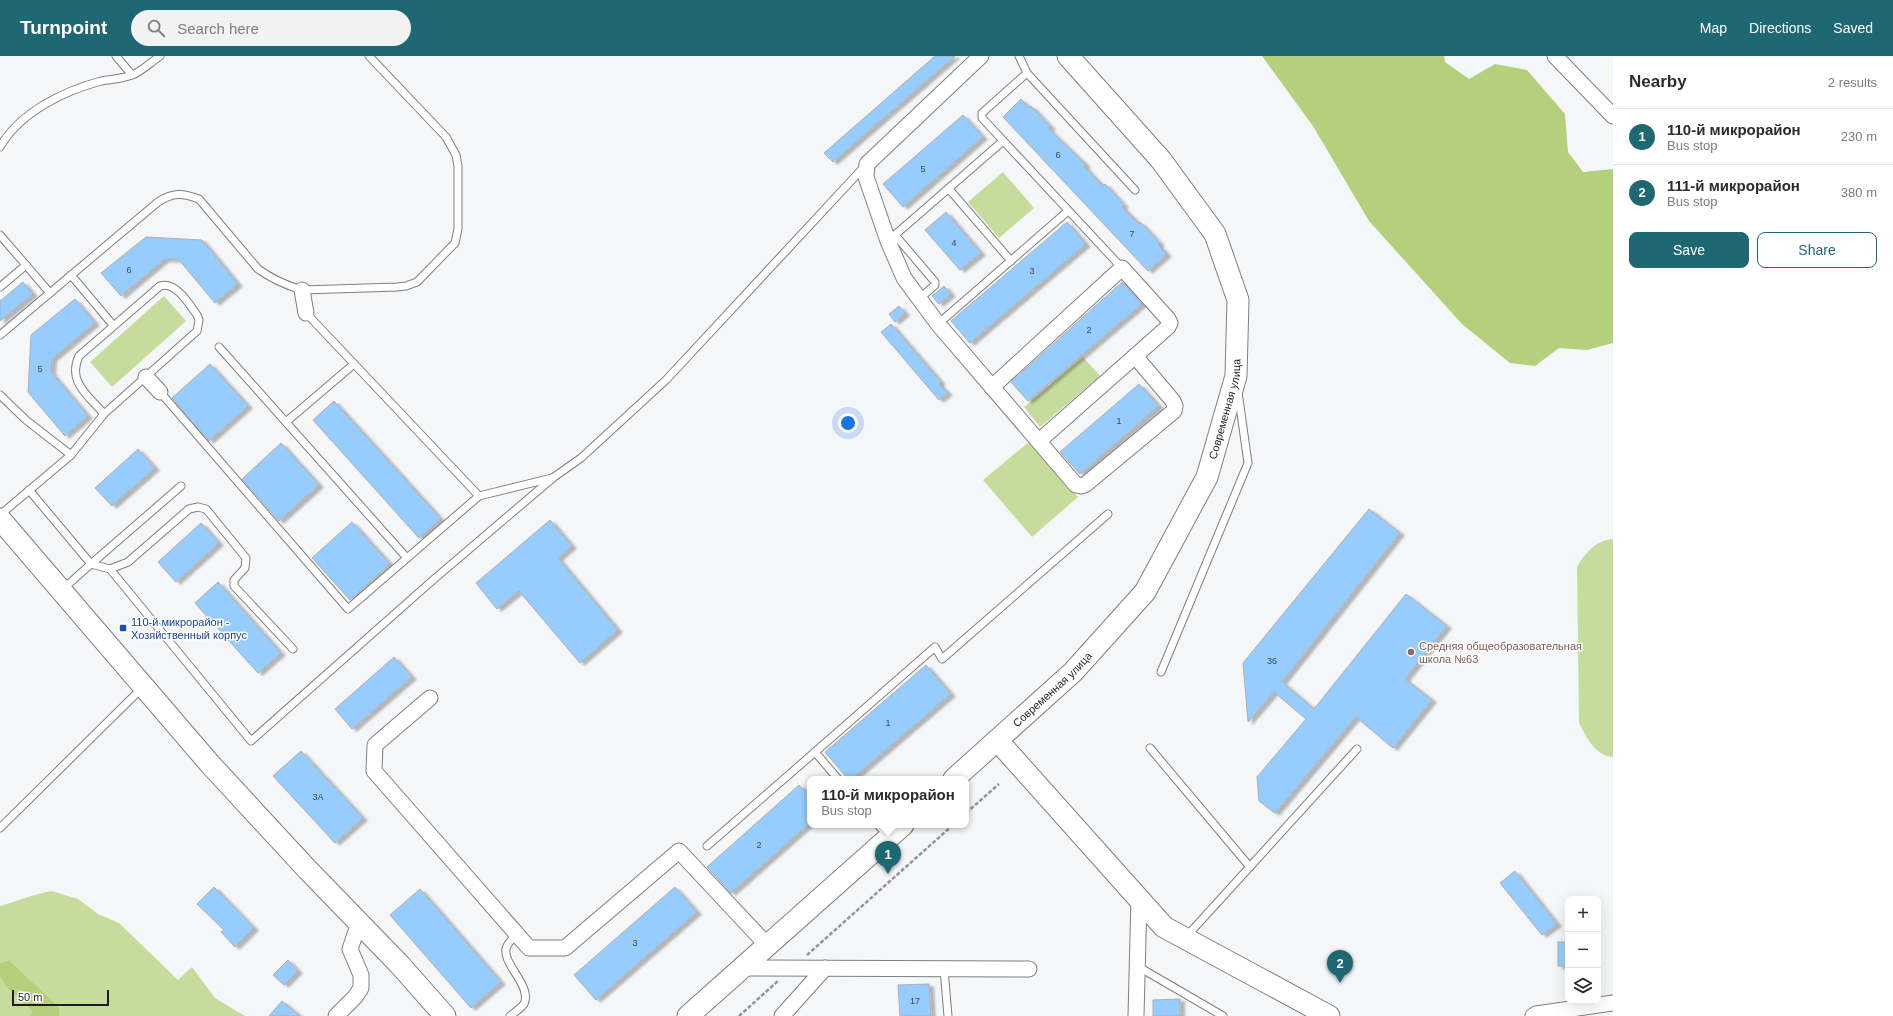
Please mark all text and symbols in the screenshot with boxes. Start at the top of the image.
search box [131,10,411,46]
text: Turnpoint [20,17,107,38]
icon: search [145,17,167,39]
text: Search here [177,20,259,37]
text: Map [1700,20,1727,36]
text: Directions [1749,20,1811,36]
text: Saved [1833,20,1873,36]
text: Nearby [1629,72,1687,91]
text: 2 results [1828,75,1877,90]
text: 110-й микрорайон [1667,121,1801,138]
text: 1 [1638,129,1646,144]
text: 230 m [1841,129,1877,144]
text: Bus stop [1667,138,1718,153]
house number: 6 [1055,150,1061,160]
house number: 5 [920,164,926,174]
text: 111-й микрорайон [1667,177,1800,194]
text: 2 [1638,185,1646,200]
text: 380 m [1841,185,1877,200]
text: Bus stop [1667,194,1718,209]
house number: 7 [1129,229,1135,239]
button: Save [1629,232,1749,268]
button: Share [1757,232,1877,268]
house number: 4 [951,238,957,248]
house number: 6 [126,265,132,275]
house number: 3 [1029,266,1035,276]
house number: 2 [1086,325,1092,335]
street label: Современная улица [1206,358,1242,460]
house number: 5 [37,364,43,374]
your location [838,413,858,433]
house number: 1 [1116,416,1122,426]
place label: 110-й микрорайон - Хозяйственный корпус [131,616,247,641]
marker: 110-й микрорайон - Хозяйственный корпус [118,623,128,633]
place label: Средняя общеобразовательная школа №63 [1419,640,1582,665]
marker: Средняя общеобразовательная школа №63 [1406,647,1416,657]
street label: Современная улица [1010,649,1095,729]
house number: 36 [1267,656,1277,666]
house number: 1 [885,718,891,728]
popup [807,776,969,828]
text: 110-й микрорайон [821,786,955,803]
house number: 3А [312,792,324,802]
text: Bus stop [821,803,872,818]
house number: 2 [756,840,762,850]
pin: 1 [875,841,901,874]
map controls [1565,896,1601,1004]
button: + [1565,896,1601,932]
button: − [1565,932,1601,968]
house number: 3 [632,938,638,948]
pin: 2 [1327,950,1353,983]
button: layers [1565,968,1601,1004]
scale bar [12,988,109,1007]
text: 50 m [18,991,42,1003]
house number: 17 [910,996,920,1006]

